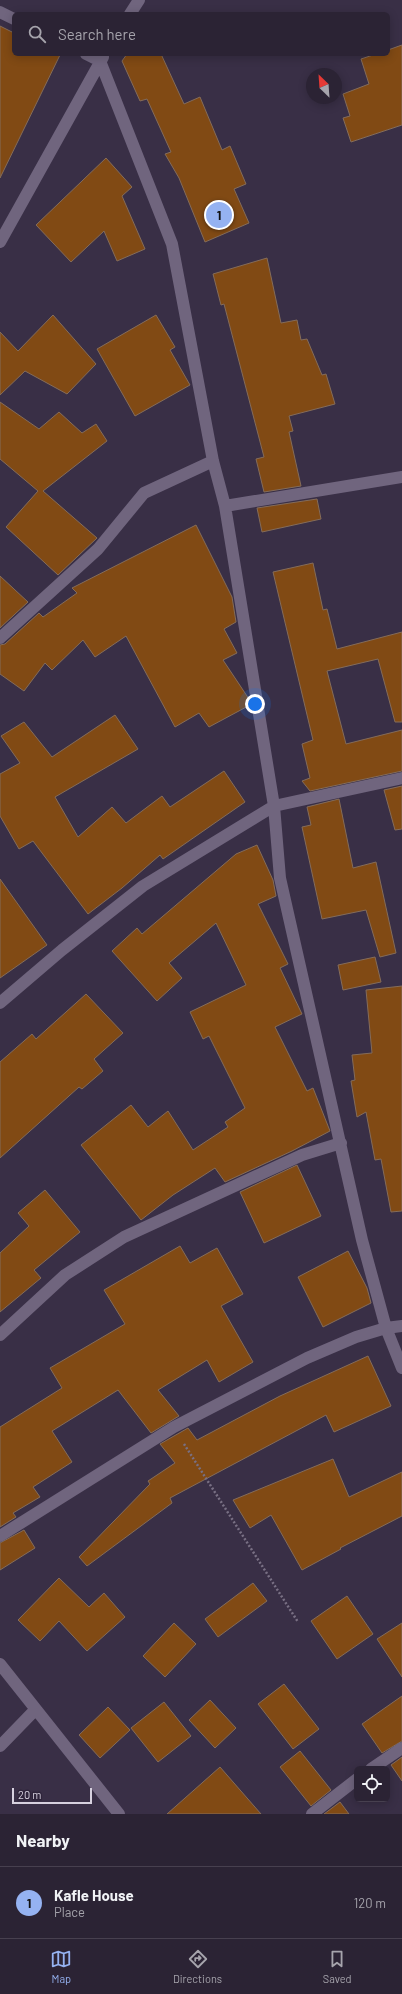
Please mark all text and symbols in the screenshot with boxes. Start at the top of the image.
search box [12,12,390,56]
icon: search [26,23,48,45]
text: Search here [58,25,136,43]
north arrow [306,68,342,104]
pin: 1 [206,200,232,230]
your location [245,694,265,714]
map controls [354,1766,390,1802]
button: locate [354,1766,390,1802]
scale bar [12,1786,92,1805]
text: 20 m [18,1788,41,1801]
text: Nearby [16,1830,70,1850]
text: Kafle House [54,1886,134,1904]
text: 1 [27,1895,31,1911]
text: 120 m [354,1895,386,1911]
text: Place [54,1904,85,1920]
tab: Map [50,1948,72,1985]
tab: Directions [173,1948,222,1985]
tab: Saved [323,1948,352,1985]

